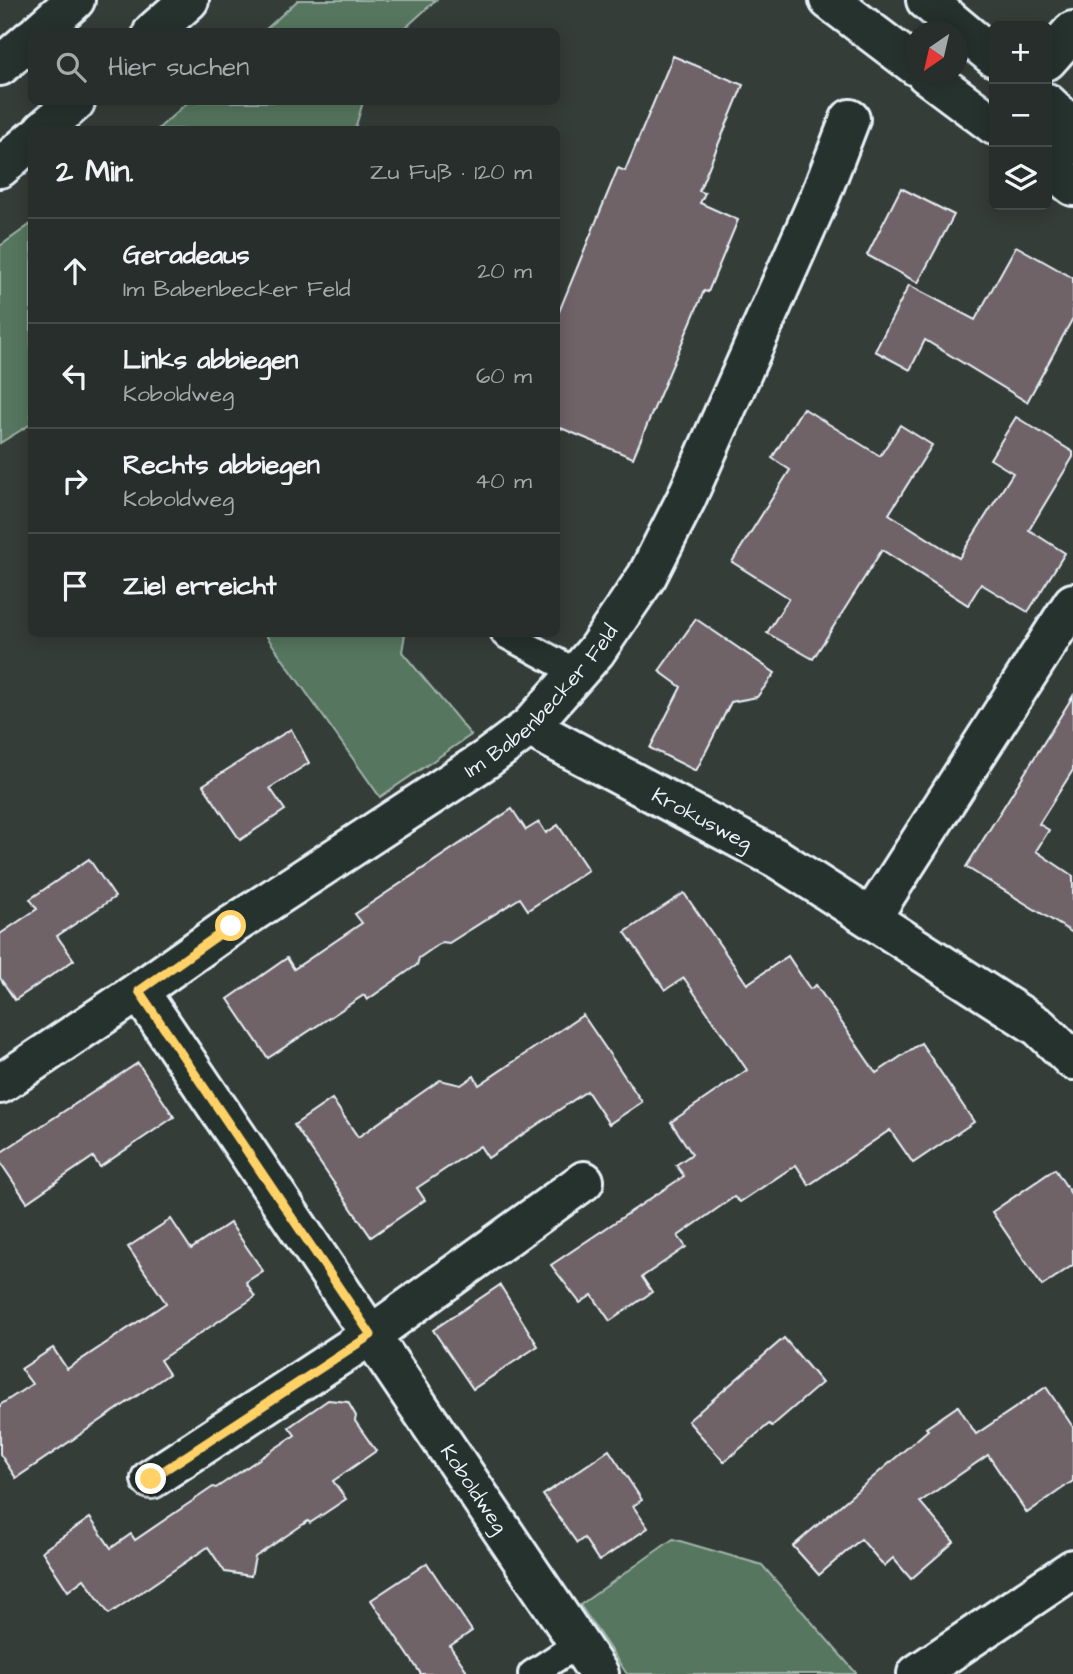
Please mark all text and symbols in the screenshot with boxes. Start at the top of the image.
north arrow [905,21,968,84]
map controls [989,21,1052,210]
button: + [989,21,1052,84]
search box [28,28,560,105]
icon: search [52,48,90,86]
text: Hier suchen [108,49,249,85]
button: − [989,84,1052,147]
button: layers [989,147,1052,210]
text: 2 Min. [56,151,134,193]
text: Zu Fuß · 120 m [370,156,532,188]
text: Geradeaus [123,237,250,273]
icon: ahead [56,252,94,290]
text: 20 m [477,255,532,287]
text: Im Babenbecker Feld [123,273,351,305]
text: Links abbiegen [123,342,298,378]
icon: left [56,357,94,395]
text: 60 m [476,360,532,392]
text: Koboldweg [123,378,234,410]
text: Rechts abbiegen [123,447,320,483]
icon: right [56,462,94,500]
text: 40 m [475,465,532,497]
text: Koboldweg [123,483,234,515]
icon: arrive [56,567,94,605]
text: Ziel erreicht [123,568,277,604]
street label: Im Babenbecker Feld [459,619,625,785]
street label: Krokusweg [647,781,757,860]
route start [215,910,246,941]
street label: Koboldweg [433,1439,514,1540]
route end [135,1463,166,1494]

